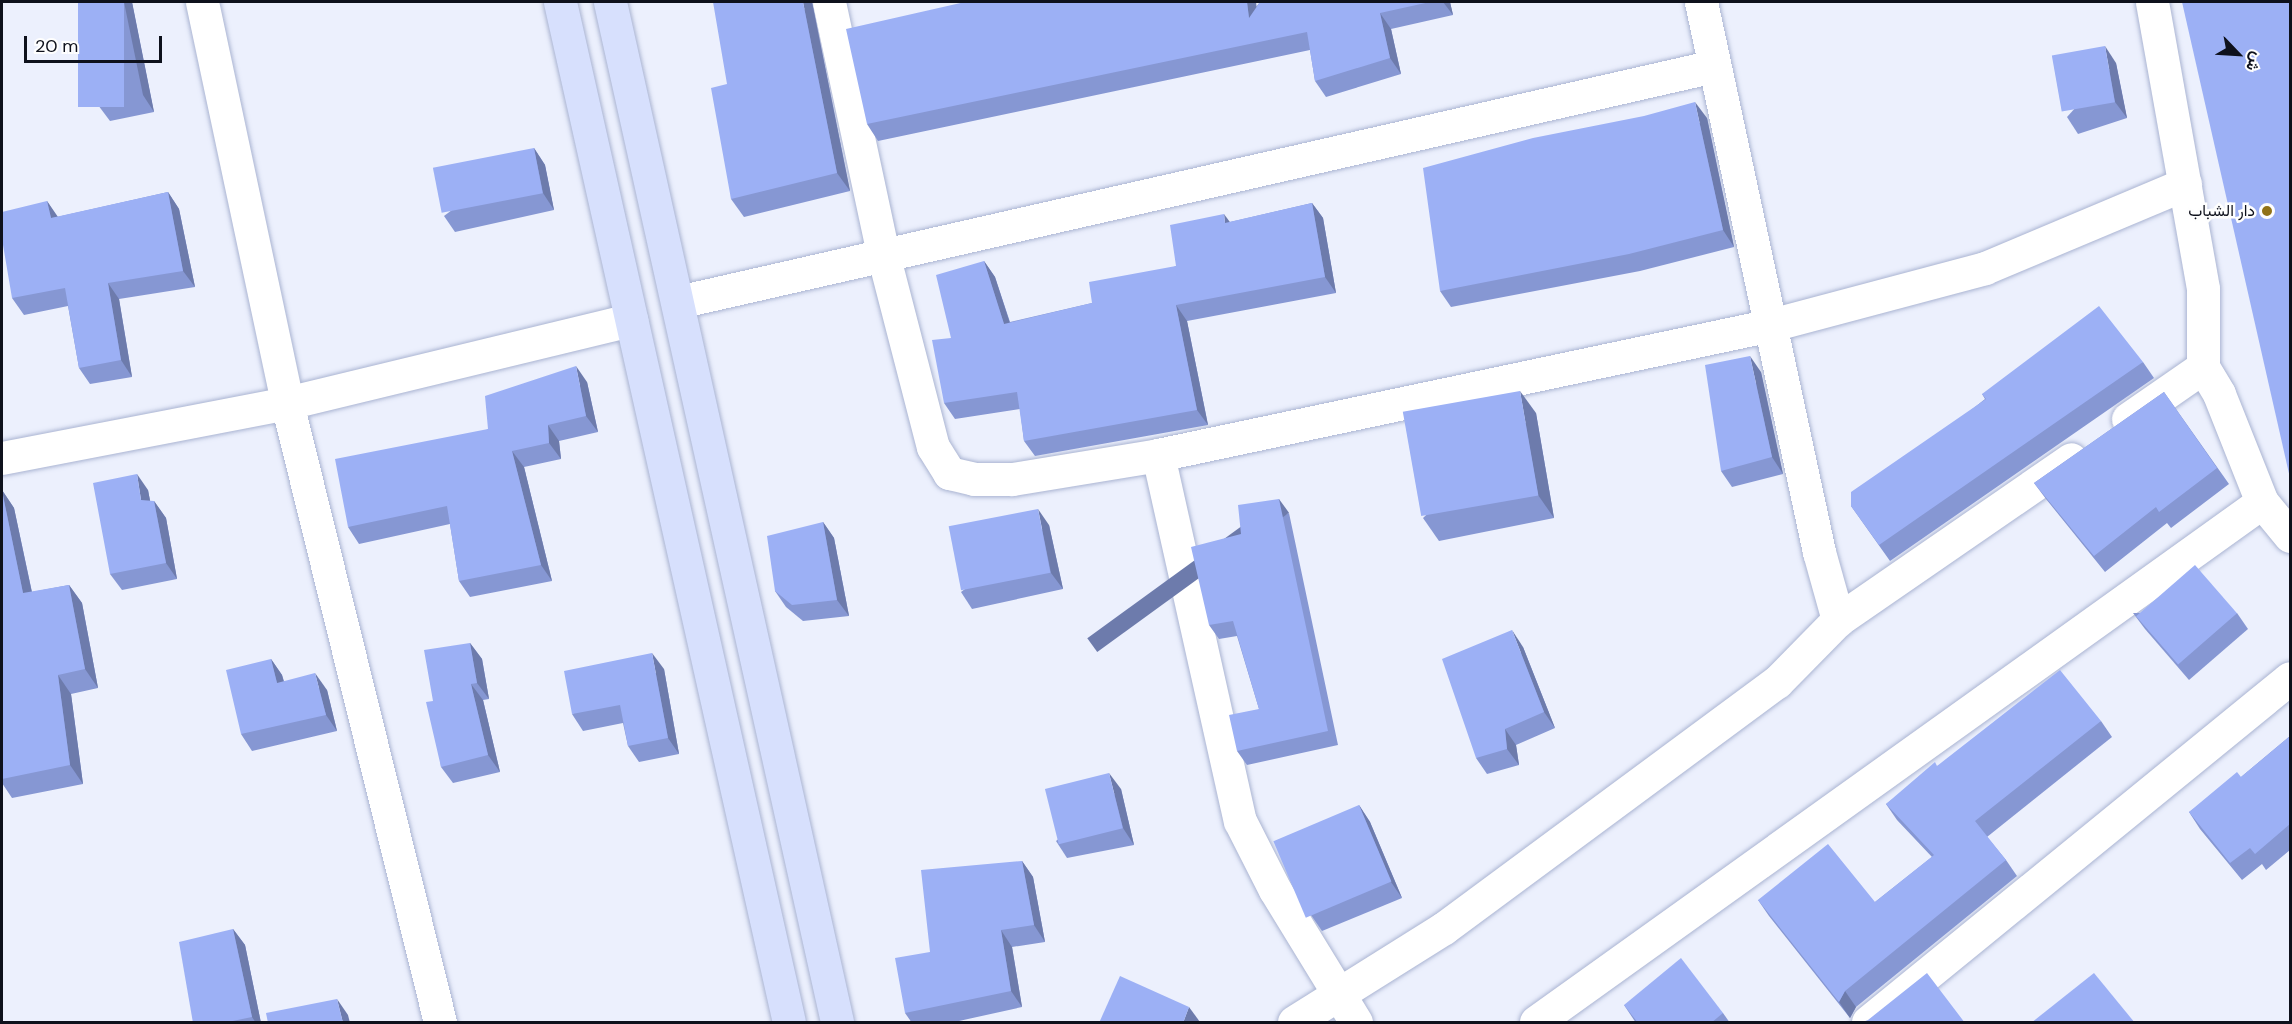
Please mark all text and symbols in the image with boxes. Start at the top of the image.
scale bar [27,24,165,62]
north arrow [2208,24,2268,84]
text: 20 m [35,34,78,58]
text: ش [2241,49,2268,75]
place label: دار الشباب [2188,201,2255,221]
marker: دار الشباب [2260,204,2274,218]

